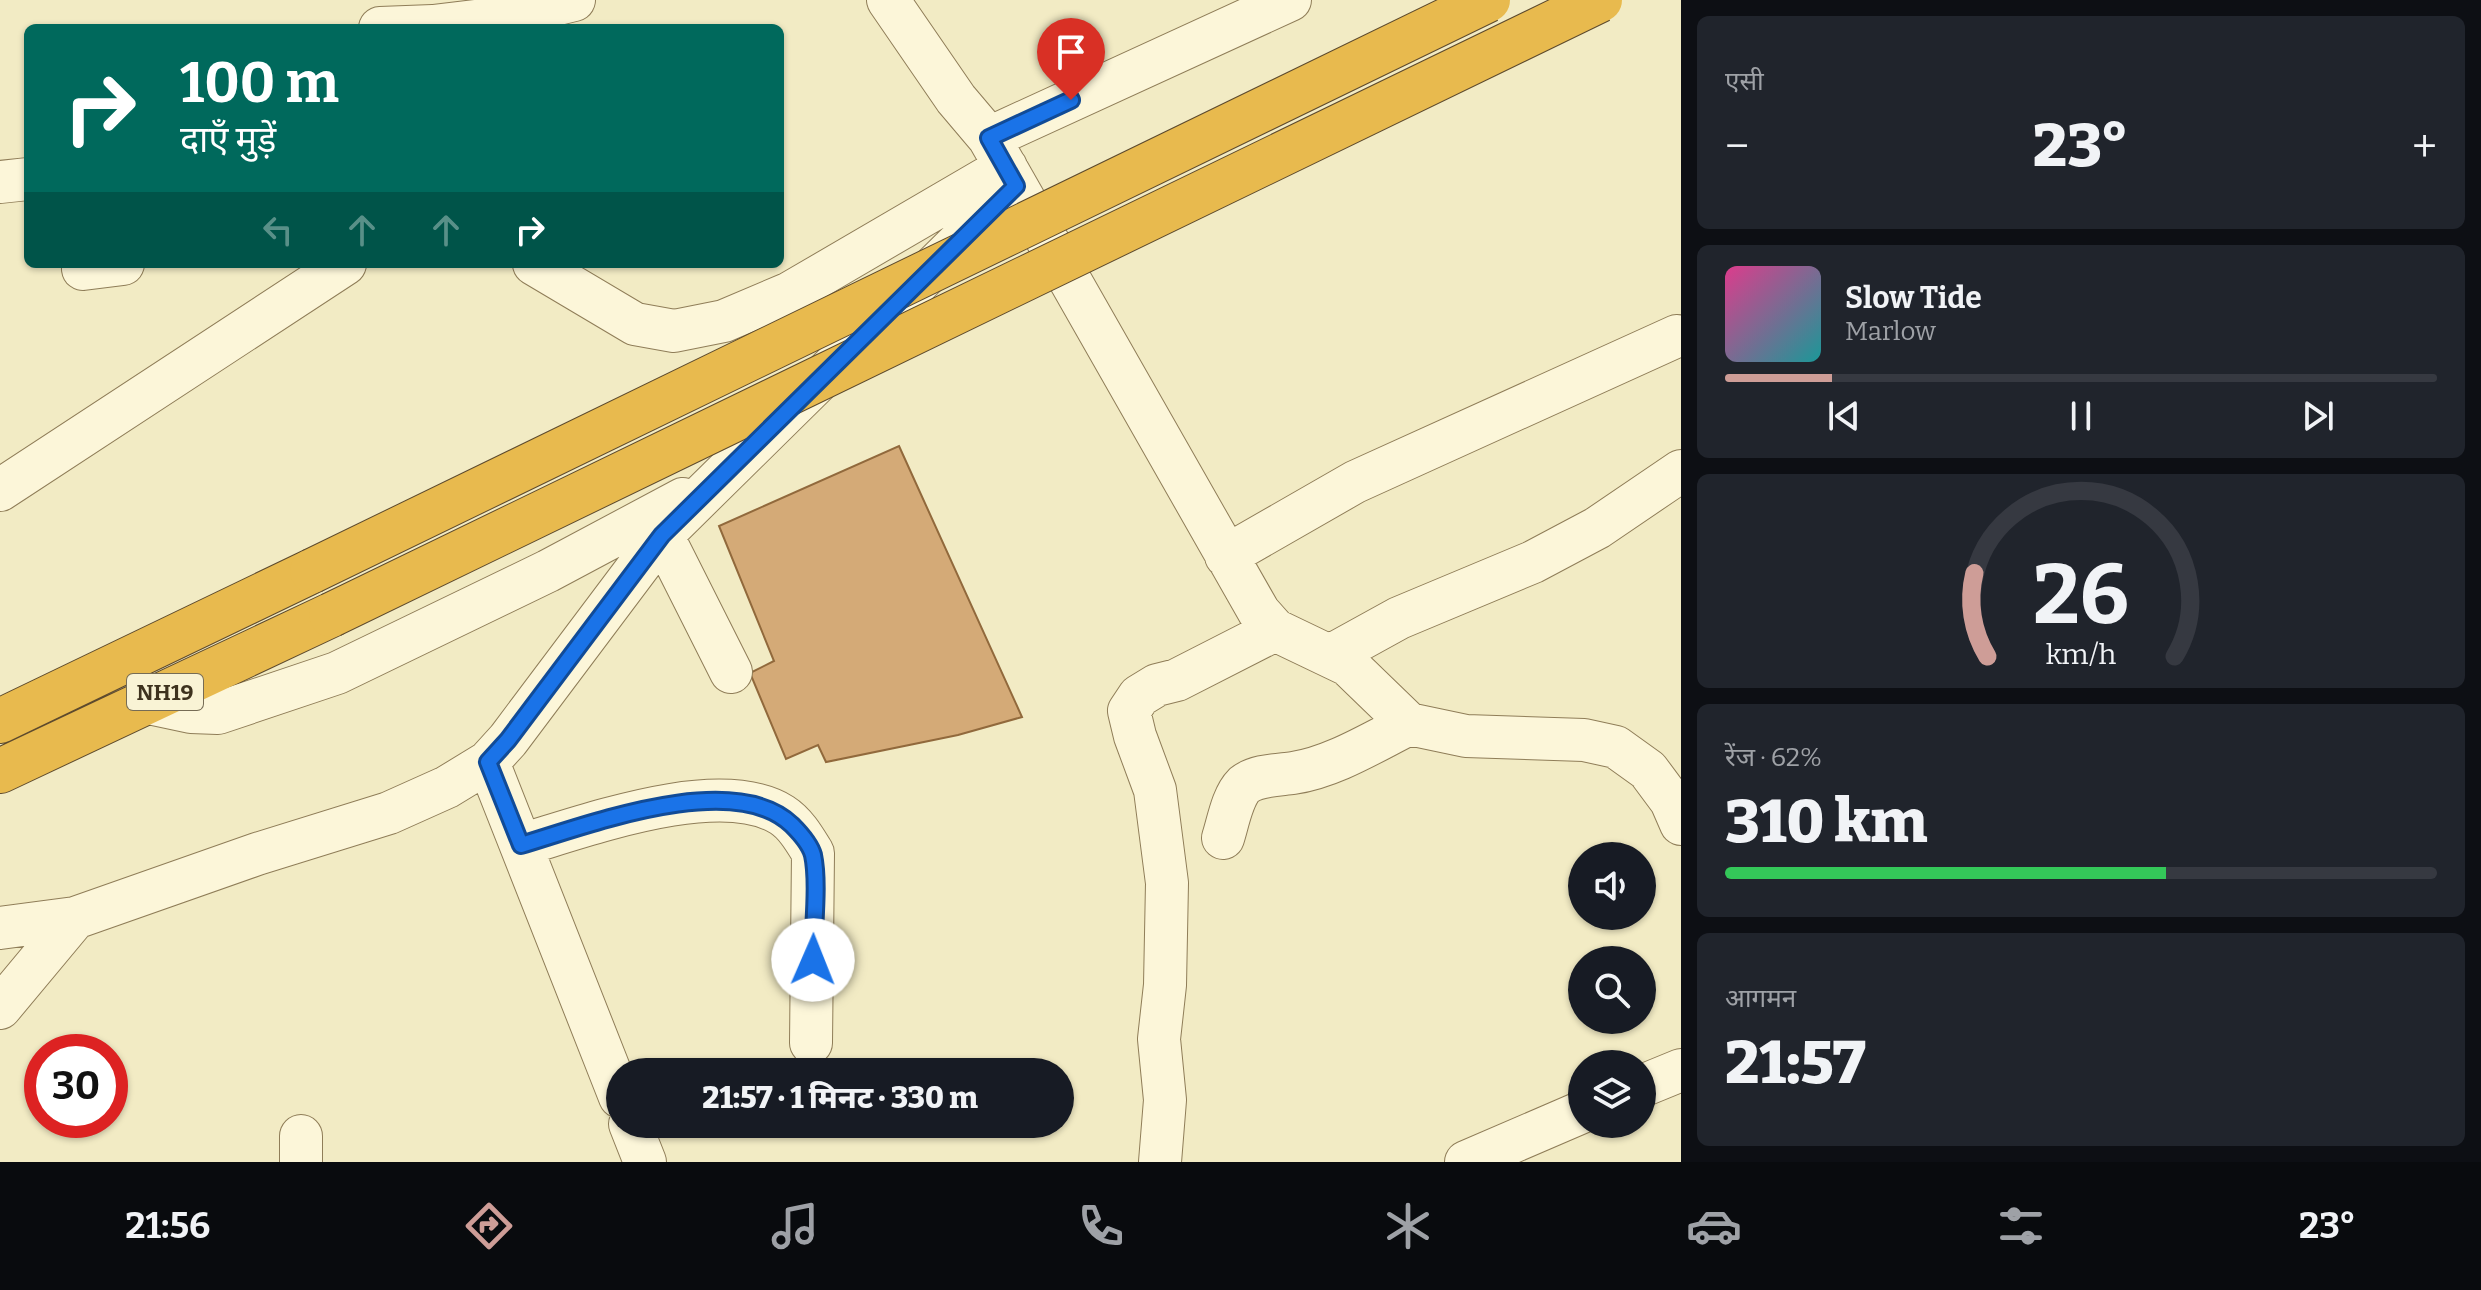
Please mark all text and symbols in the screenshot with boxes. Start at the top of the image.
pin [1037,18,1105,100]
icon: arrive [1049,30,1093,74]
text: 100 m [180,50,339,117]
icon: right [48,56,152,160]
text: एसी [1725,66,1764,97]
text: 23° [2033,110,2128,182]
text: दाएँ मुड़ें [180,118,276,162]
text: − [1725,120,1749,173]
text: + [2412,120,2437,173]
icon: left [256,208,300,252]
icon: ahead [340,208,384,252]
icon: ahead [424,208,468,252]
icon: right [508,208,552,252]
text: Slow Tide [1845,280,1982,316]
text: Marlow [1845,316,1936,347]
icon: previous [1822,394,1866,438]
icon: pause [2059,394,2103,438]
icon: next [2296,394,2340,438]
text: 26 [2033,545,2129,645]
text: km/h [2046,637,2117,672]
road number: NH19 [127,674,203,710]
text: रेंज · 62% [1725,742,1822,773]
text: 310 km [1725,786,1927,858]
map controls [1568,842,1656,1138]
button: sound [1568,842,1656,930]
position arrow [771,918,855,1002]
button: search [1568,946,1656,1034]
text: आगमन [1725,983,1796,1014]
text: 21:57 [1725,1027,1866,1099]
speed limit sign: 30 [24,1034,128,1138]
button: layers [1568,1050,1656,1138]
text: 21:57 · 1 मिनट · 330 m [702,1080,978,1116]
icon: directions [461,1198,517,1254]
icon: music [767,1198,823,1254]
icon: phone [1073,1198,1129,1254]
icon: climate [1380,1198,1436,1254]
icon: car [1686,1198,1742,1254]
icon: filters [1993,1198,2049,1254]
text: 21:56 [125,1204,210,1248]
text: 23° [2299,1204,2356,1248]

